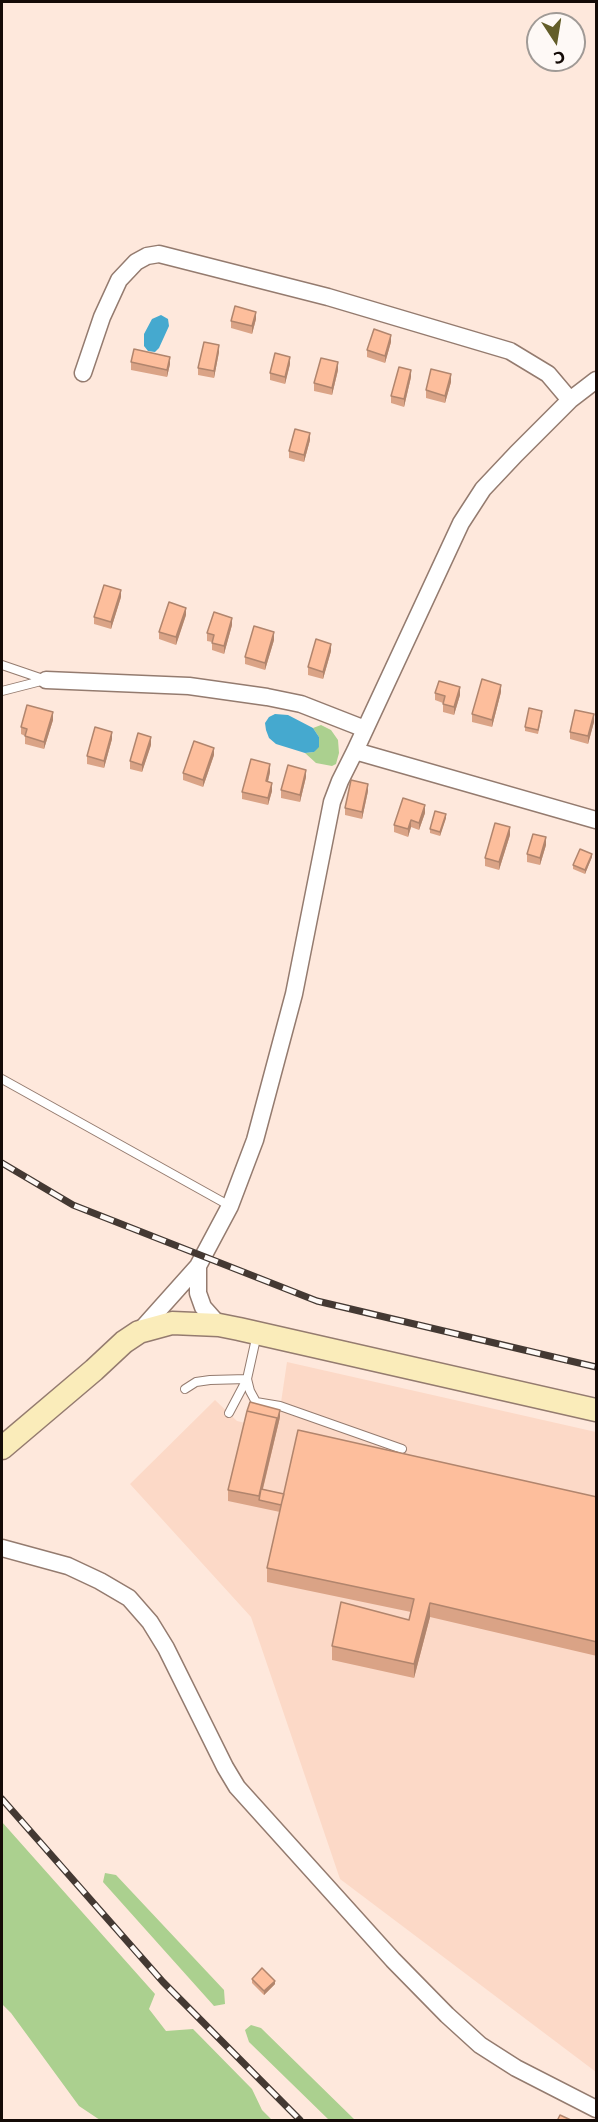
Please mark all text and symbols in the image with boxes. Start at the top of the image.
north arrow [526,12,586,72]
text: С [552,48,567,69]

